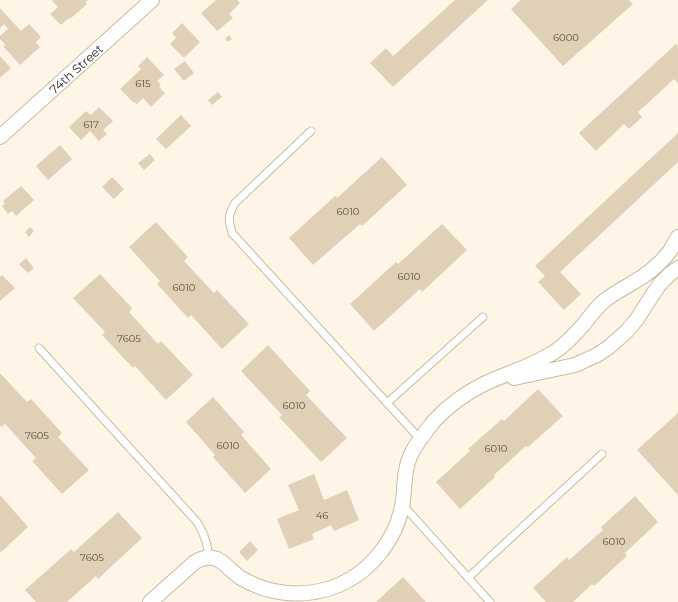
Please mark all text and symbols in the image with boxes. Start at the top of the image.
house number: 6000 [553,31,579,44]
street label: 74th Street [46,41,106,97]
house number: 615 [135,77,151,90]
house number: 617 [83,118,99,131]
house number: 6010 [337,205,360,218]
house number: 6010 [398,270,421,283]
house number: 6010 [173,281,196,294]
house number: 7605 [117,332,141,345]
house number: 6010 [283,399,306,412]
house number: 7605 [25,429,49,442]
house number: 6010 [217,439,240,452]
house number: 6010 [485,442,508,455]
house number: 46 [316,509,328,522]
house number: 6010 [603,535,626,548]
house number: 7605 [80,551,104,564]

